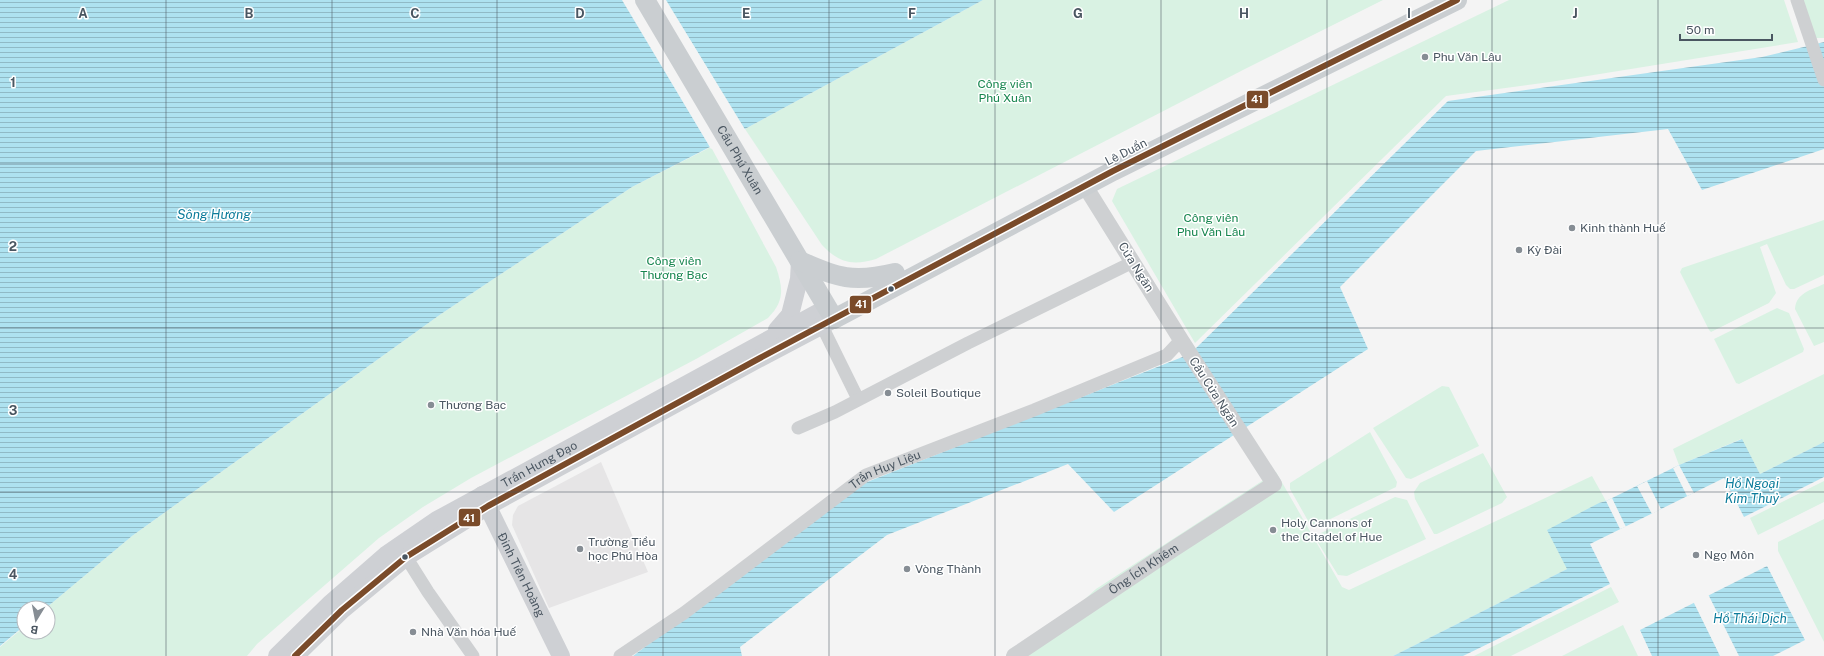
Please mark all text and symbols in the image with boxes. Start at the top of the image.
text: A [78,6,88,21]
text: B [245,6,254,21]
text: C [410,6,420,21]
text: D [575,6,585,21]
text: E [742,6,750,21]
text: F [908,6,916,21]
text: G [1073,6,1083,21]
text: H [1239,6,1249,21]
text: I [1407,6,1411,21]
text: J [1572,6,1578,21]
scale bar [1680,16,1772,42]
text: 50 m [1686,23,1714,37]
place label: Phu Văn Lâu [1433,50,1502,64]
marker: Phu Văn Lâu [1420,52,1430,62]
text: 1 [10,75,16,90]
park label: Công viên Phú Xuân [977,77,1033,105]
line badge: 41 [1246,90,1269,109]
text: 41 [1251,93,1263,105]
street label: Cầu Phú Xuân [714,123,766,197]
street label: Lê Duẩn [1103,135,1149,168]
water label: Sông Hương [177,207,251,222]
park label: Công viên Phu Văn Lâu [1177,211,1245,239]
place label: Kinh thành Huế [1580,221,1666,235]
marker: Kinh thành Huế [1567,223,1577,233]
text: 2 [9,239,17,254]
street label: Cửa Ngăn [1115,240,1157,294]
place label: Kỳ Đài [1527,243,1562,257]
marker: Kỳ Đài [1514,245,1524,255]
park label: Công viên Thương Bạc [640,254,708,282]
unlabelled marker [886,284,896,294]
line badge: 41 [849,295,872,314]
text: 41 [855,298,867,310]
street label: Cầu Cửa Ngăn [1186,355,1242,429]
place label: Soleil Boutique [896,386,981,400]
marker: Soleil Boutique [883,388,893,398]
place label: Thương Bạc [439,398,506,412]
marker: Thương Bạc [426,400,436,410]
text: 3 [9,403,18,418]
street label: Trần Hưng Đạo [499,438,580,491]
street label: Trần Huy Liệu [847,448,923,492]
water label: Hồ Ngoại Kim Thuỷ [1725,476,1780,506]
line badge: 41 [458,508,481,527]
text: 41 [463,512,475,524]
place label: Holy Cannons of the Citadel of Hue [1281,516,1382,544]
marker: Holy Cannons of the Citadel of Hue [1268,525,1278,535]
street label: Đinh Tiên Hoàng [495,531,548,619]
place label: Trường Tiểu học Phú Hòa [588,535,658,563]
street label: Ông Ích Khiêm [1106,541,1181,597]
marker: Trường Tiểu học Phú Hòa [575,544,585,554]
place label: Ngọ Môn [1704,548,1754,562]
marker: Ngọ Môn [1691,550,1701,560]
unlabelled marker [400,552,410,562]
place label: Vòng Thành [915,562,981,576]
marker: Vòng Thành [902,564,912,574]
text: 4 [9,567,18,582]
north arrow [16,600,56,640]
water label: Hồ Thái Dịch [1713,611,1787,626]
text: B [29,623,39,636]
place label: Nhà Văn hóa Huế [421,625,517,639]
marker: Nhà Văn hóa Huế [408,627,418,637]

